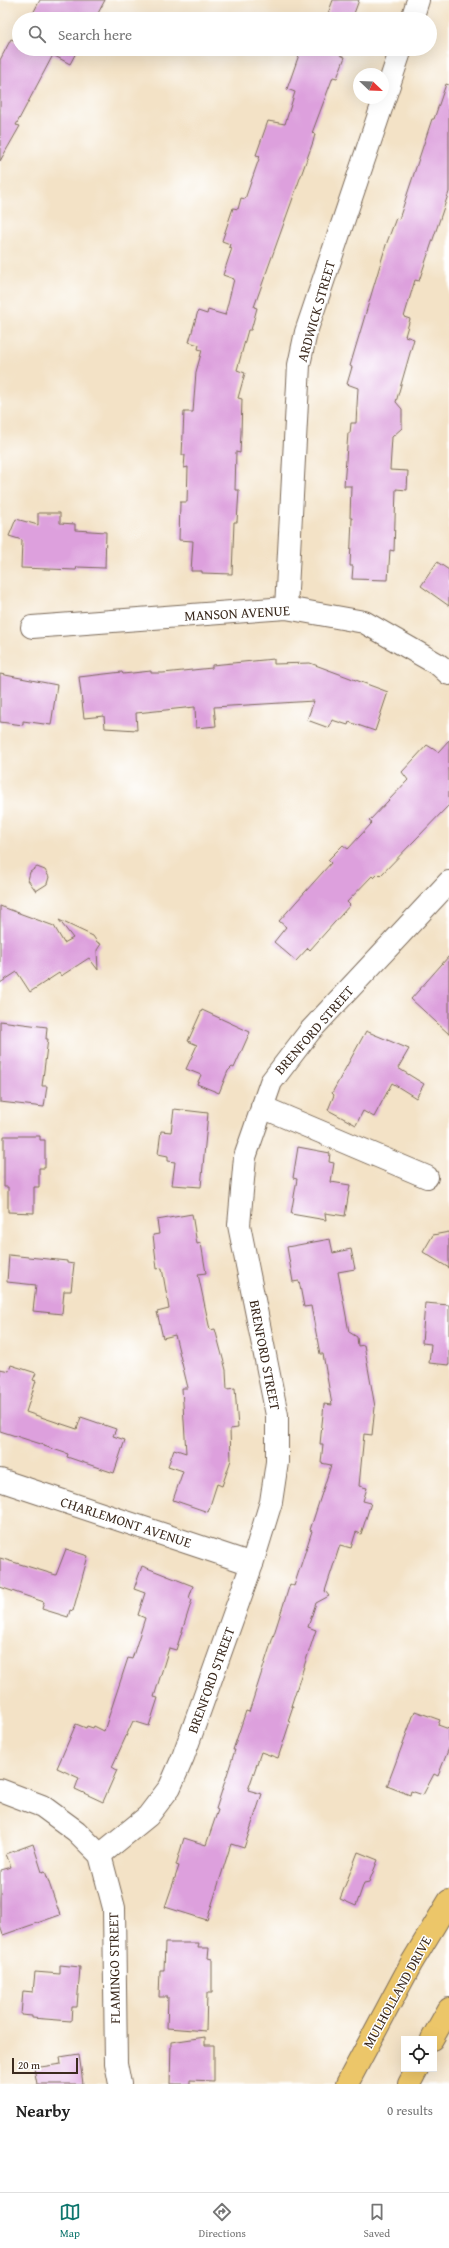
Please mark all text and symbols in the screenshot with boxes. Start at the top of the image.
search box [12,12,437,56]
icon: search [26,23,48,45]
text: Search here [58,24,132,45]
north arrow [353,68,389,104]
street label: ARDWICK STREET [292,258,340,364]
street label: MANSON AVENUE [184,600,290,626]
street label: BRENFORD STREET [270,981,358,1079]
street label: BRENFORD STREET [245,1298,286,1412]
street label: CHARLEMONT AVENUE [58,1491,194,1553]
street label: BRENFORD STREET [182,1624,240,1736]
street label: FLAMINGO STREET [103,1912,125,2024]
street label: MULHOLLAND DRIVE [358,1932,436,2052]
map controls [401,2036,437,2072]
button: locate [401,2036,437,2072]
scale bar [12,2056,78,2075]
text: 20 m [18,2057,40,2073]
text: Nearby [16,2098,70,2123]
text: 0 results [387,2101,433,2120]
tab: Map [59,2201,81,2241]
tab: Directions [199,2201,246,2241]
tab: Saved [363,2201,390,2241]

